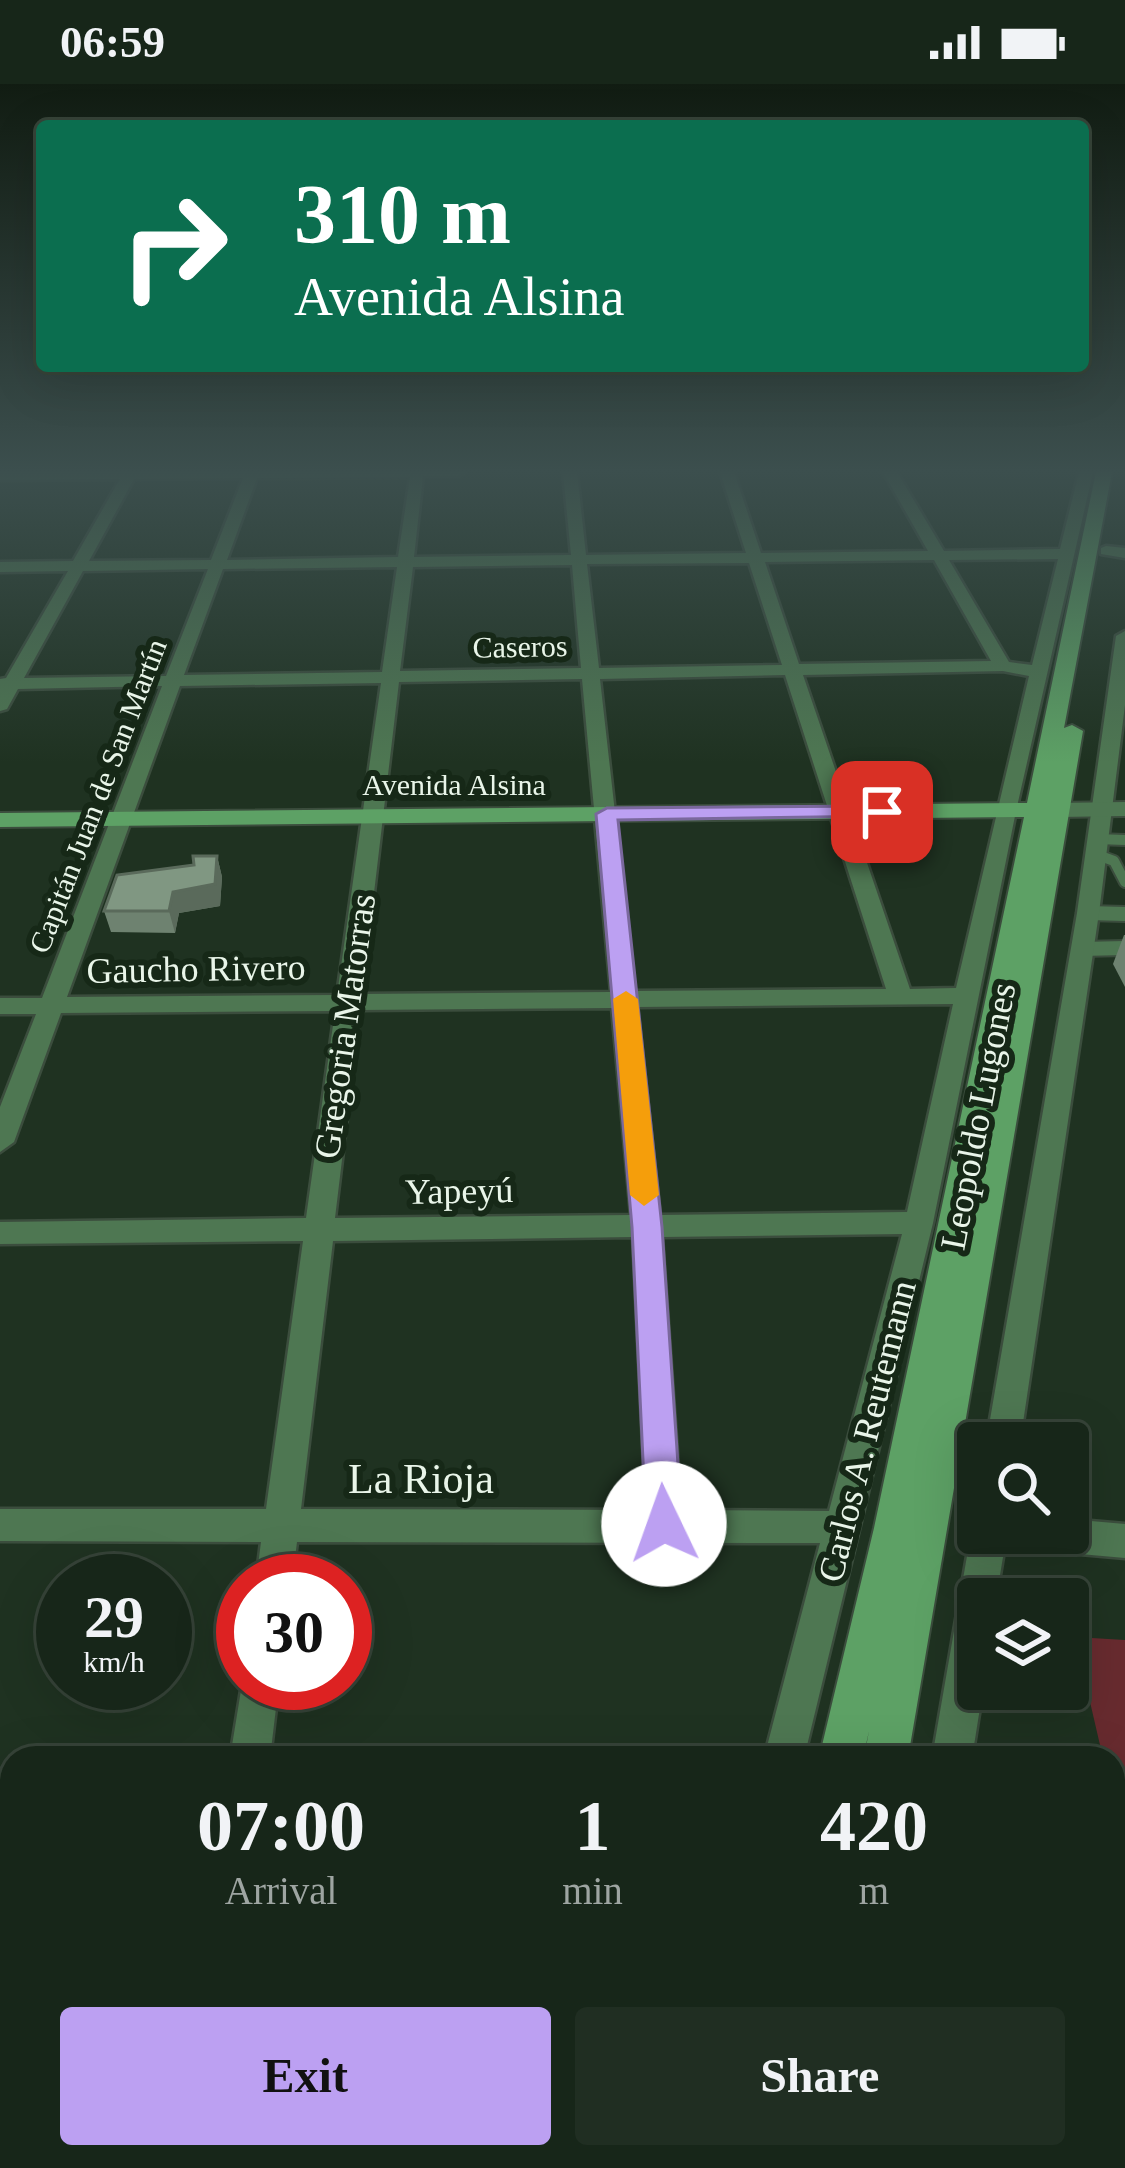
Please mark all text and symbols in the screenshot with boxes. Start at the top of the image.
text: 06:59 [60,17,165,67]
icon: right [96,168,252,324]
text: 310 m [294,168,511,261]
text: Avenida Alsina [294,267,624,327]
street label: Caseros [472,629,568,664]
street label: Capitán Juan de San Martín [22,634,173,957]
pin [831,761,933,863]
street label: Avenida Alsina [362,768,546,801]
icon: arrive [849,779,915,845]
street label: Gregoria Matorras [307,891,383,1161]
street label: Gaucho Rivero [86,947,306,991]
street label: Leopoldo Lugones [932,979,1023,1253]
street label: Yapeyú [404,1170,514,1212]
street label: Carlos A. Reutemann [810,1277,924,1586]
map controls [957,1422,1089,1710]
button: search [957,1422,1089,1554]
street label: La Rioja [348,1456,494,1502]
position arrow [601,1461,727,1587]
speed limit sign: 30 [216,1554,372,1710]
button: layers [957,1578,1089,1710]
text: 29 [84,1584,144,1650]
text: km/h [83,1645,145,1678]
text: 07:00 [197,1786,365,1866]
text: 1 [574,1786,610,1866]
text: 420 [820,1786,928,1866]
text: Arrival [225,1869,337,1912]
text: min [562,1869,623,1912]
text: m [859,1869,889,1912]
button: Exit [60,2007,551,2145]
button: Share [575,2007,1065,2145]

